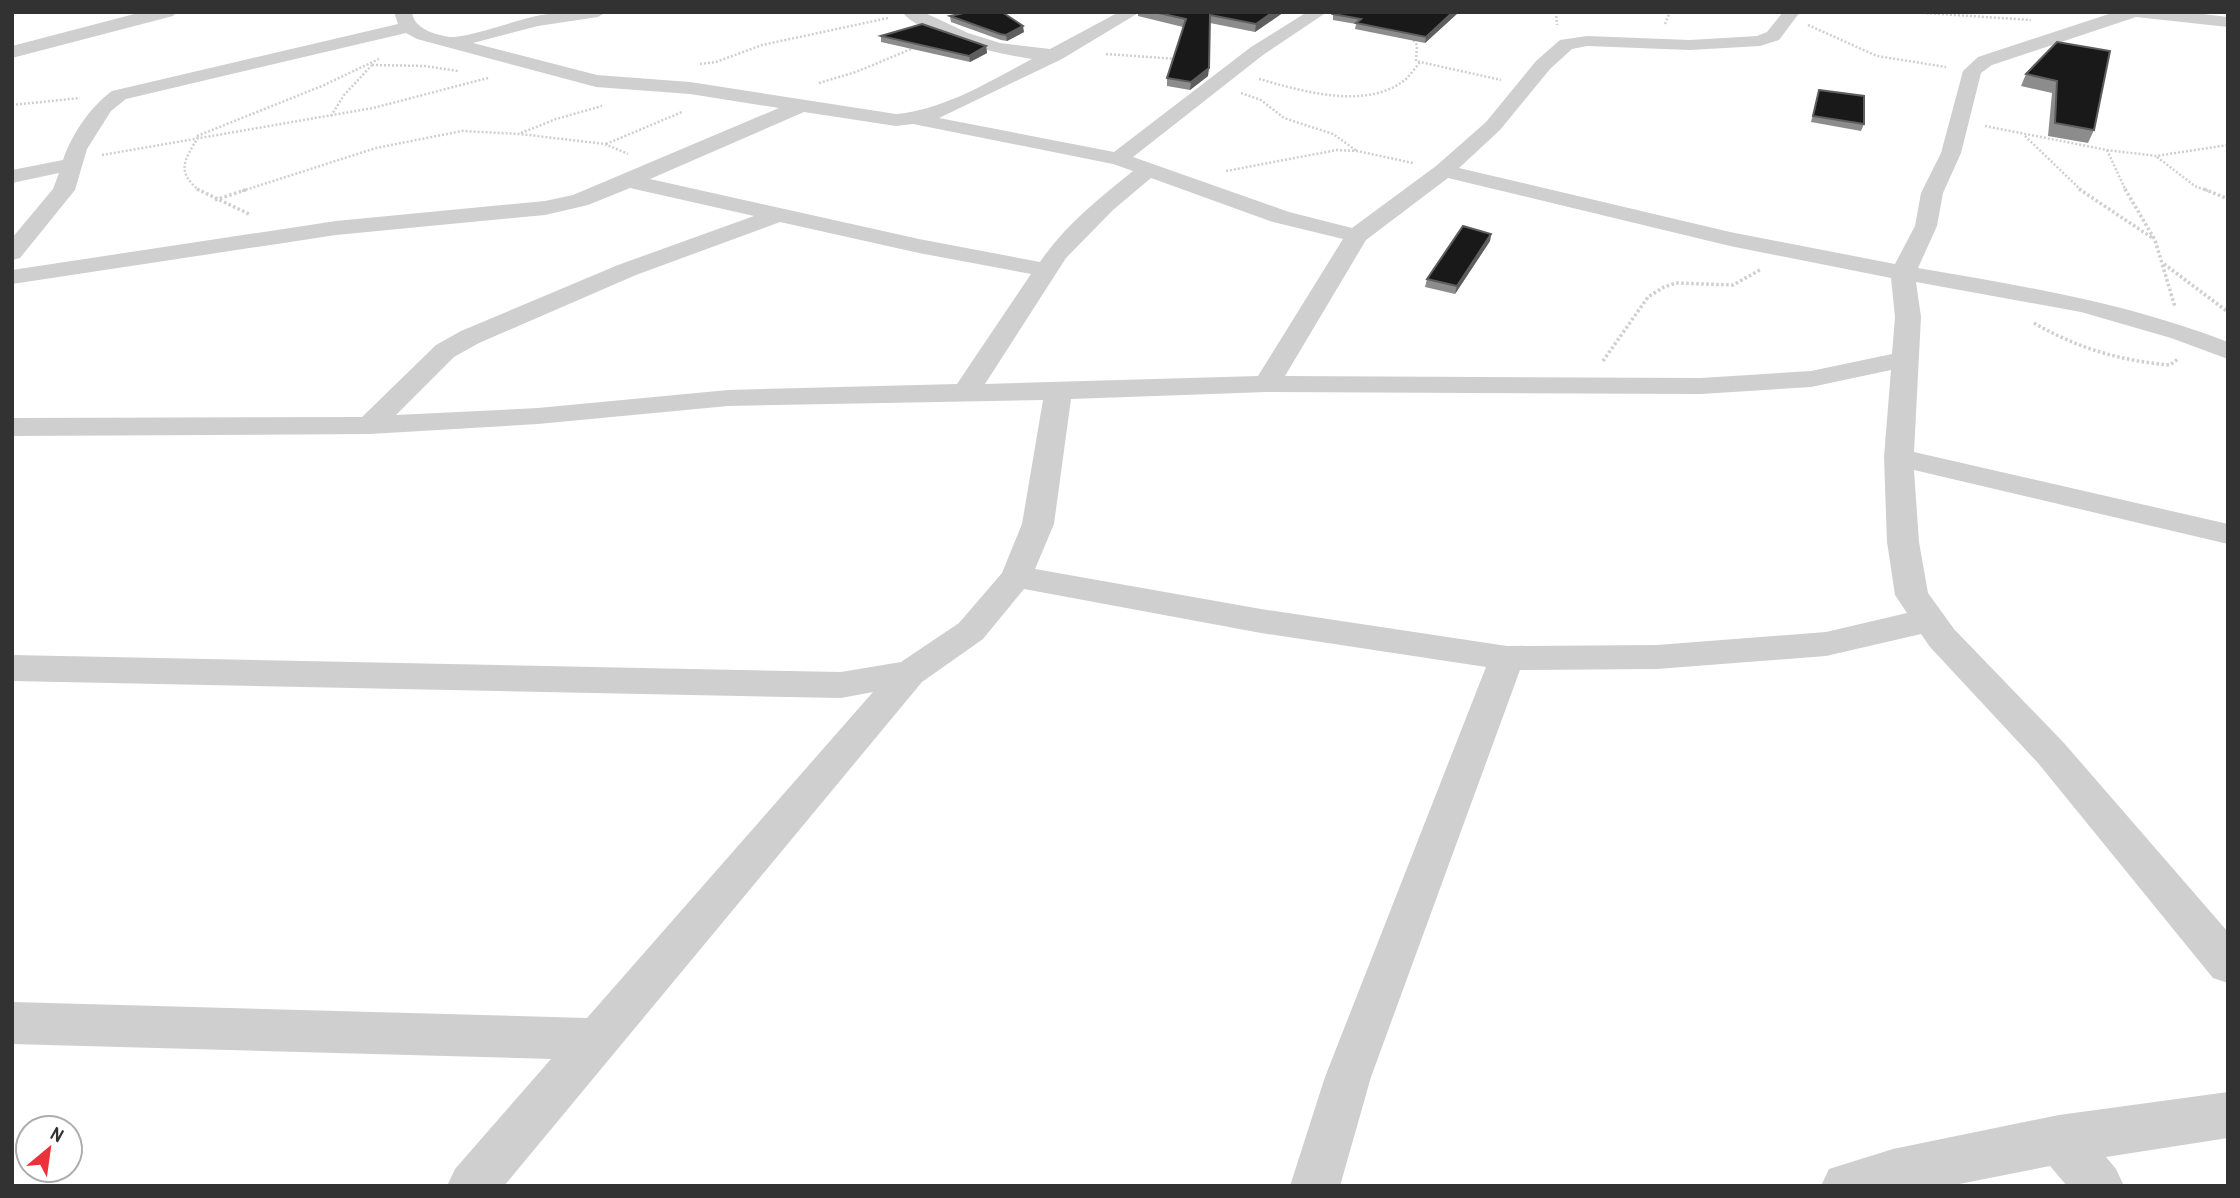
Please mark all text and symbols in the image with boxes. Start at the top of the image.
north arrow [14,1114,84,1184]
text: N [46,1120,68,1148]

